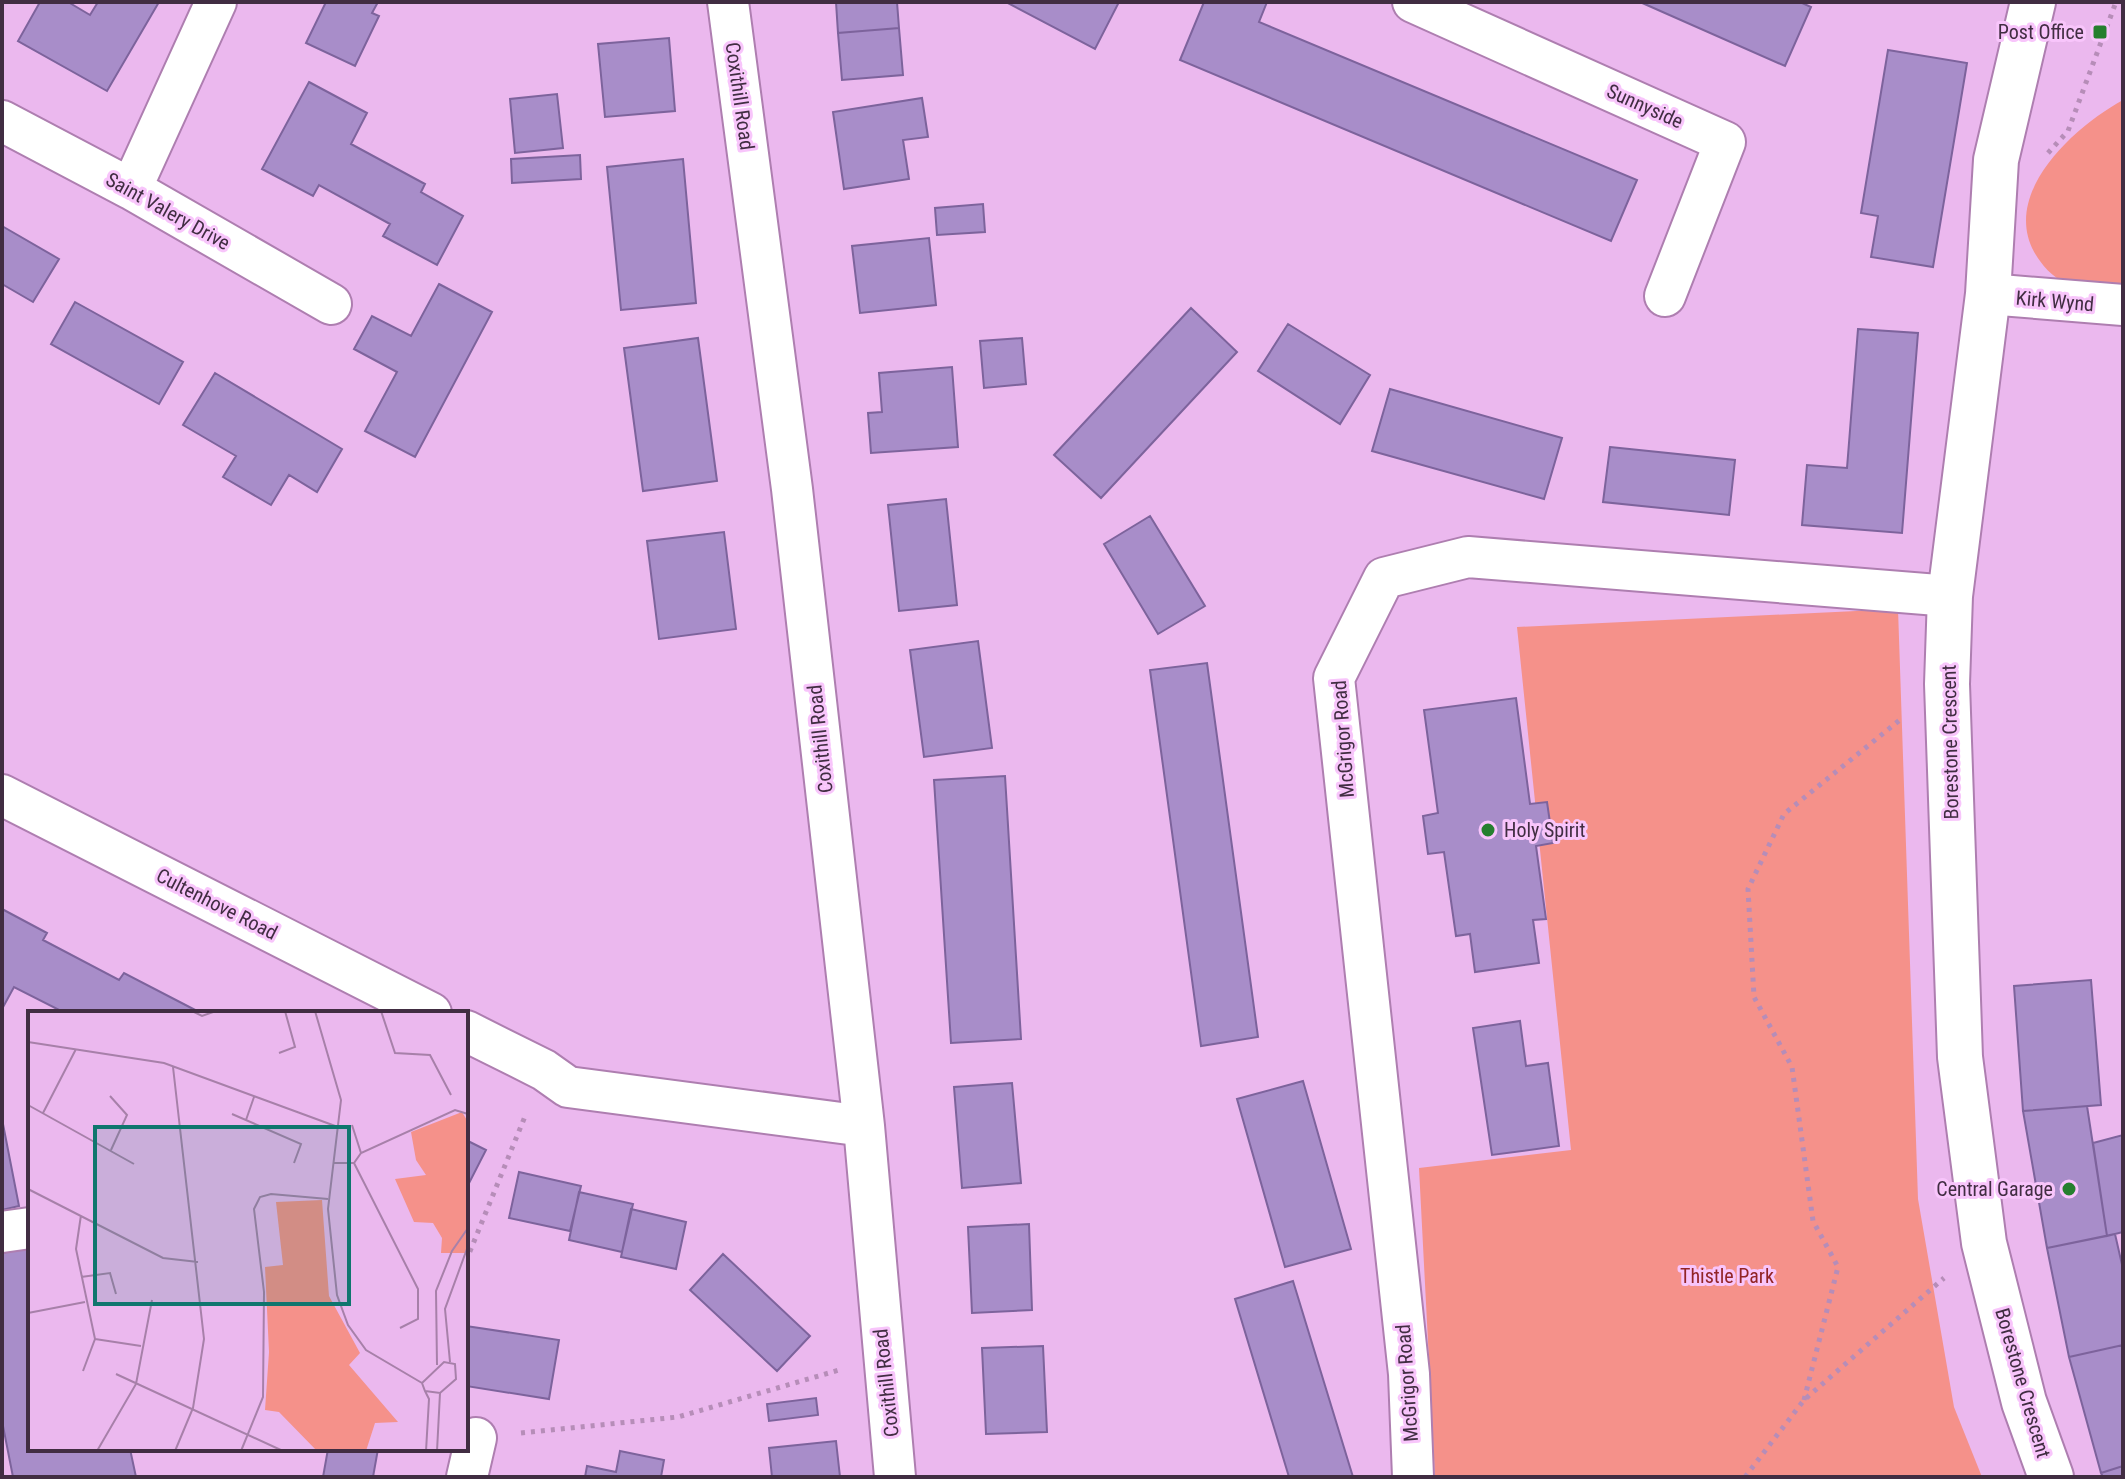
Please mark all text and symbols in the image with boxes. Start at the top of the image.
place label: Post Office [1998,20,2084,44]
marker: Post Office [2091,23,2109,41]
street label: Coxithill Road [721,41,759,151]
street label: Sunnyside [1603,79,1687,133]
street label: Saint Valery Drive [102,167,234,255]
street label: Kirk Wynd [2015,286,2095,316]
street label: Borestone Crescent [1937,664,1963,820]
street label: McGrigor Road [1327,680,1359,798]
street label: Coxithill Road [802,684,838,794]
place label: Holy Spirit [1504,818,1585,842]
marker: Holy Spirit [1479,821,1497,839]
street label: Cultenhove Road [152,863,282,945]
inset map [28,1011,468,1451]
place label: Central Garage [1936,1177,2053,1201]
marker: Central Garage [2060,1180,2078,1198]
park label: Thistle Park [1680,1264,1774,1288]
street label: Borestone Crescent [1990,1305,2056,1461]
street label: McGrigor Road [1391,1324,1423,1442]
street label: Coxithill Road [868,1328,904,1438]

